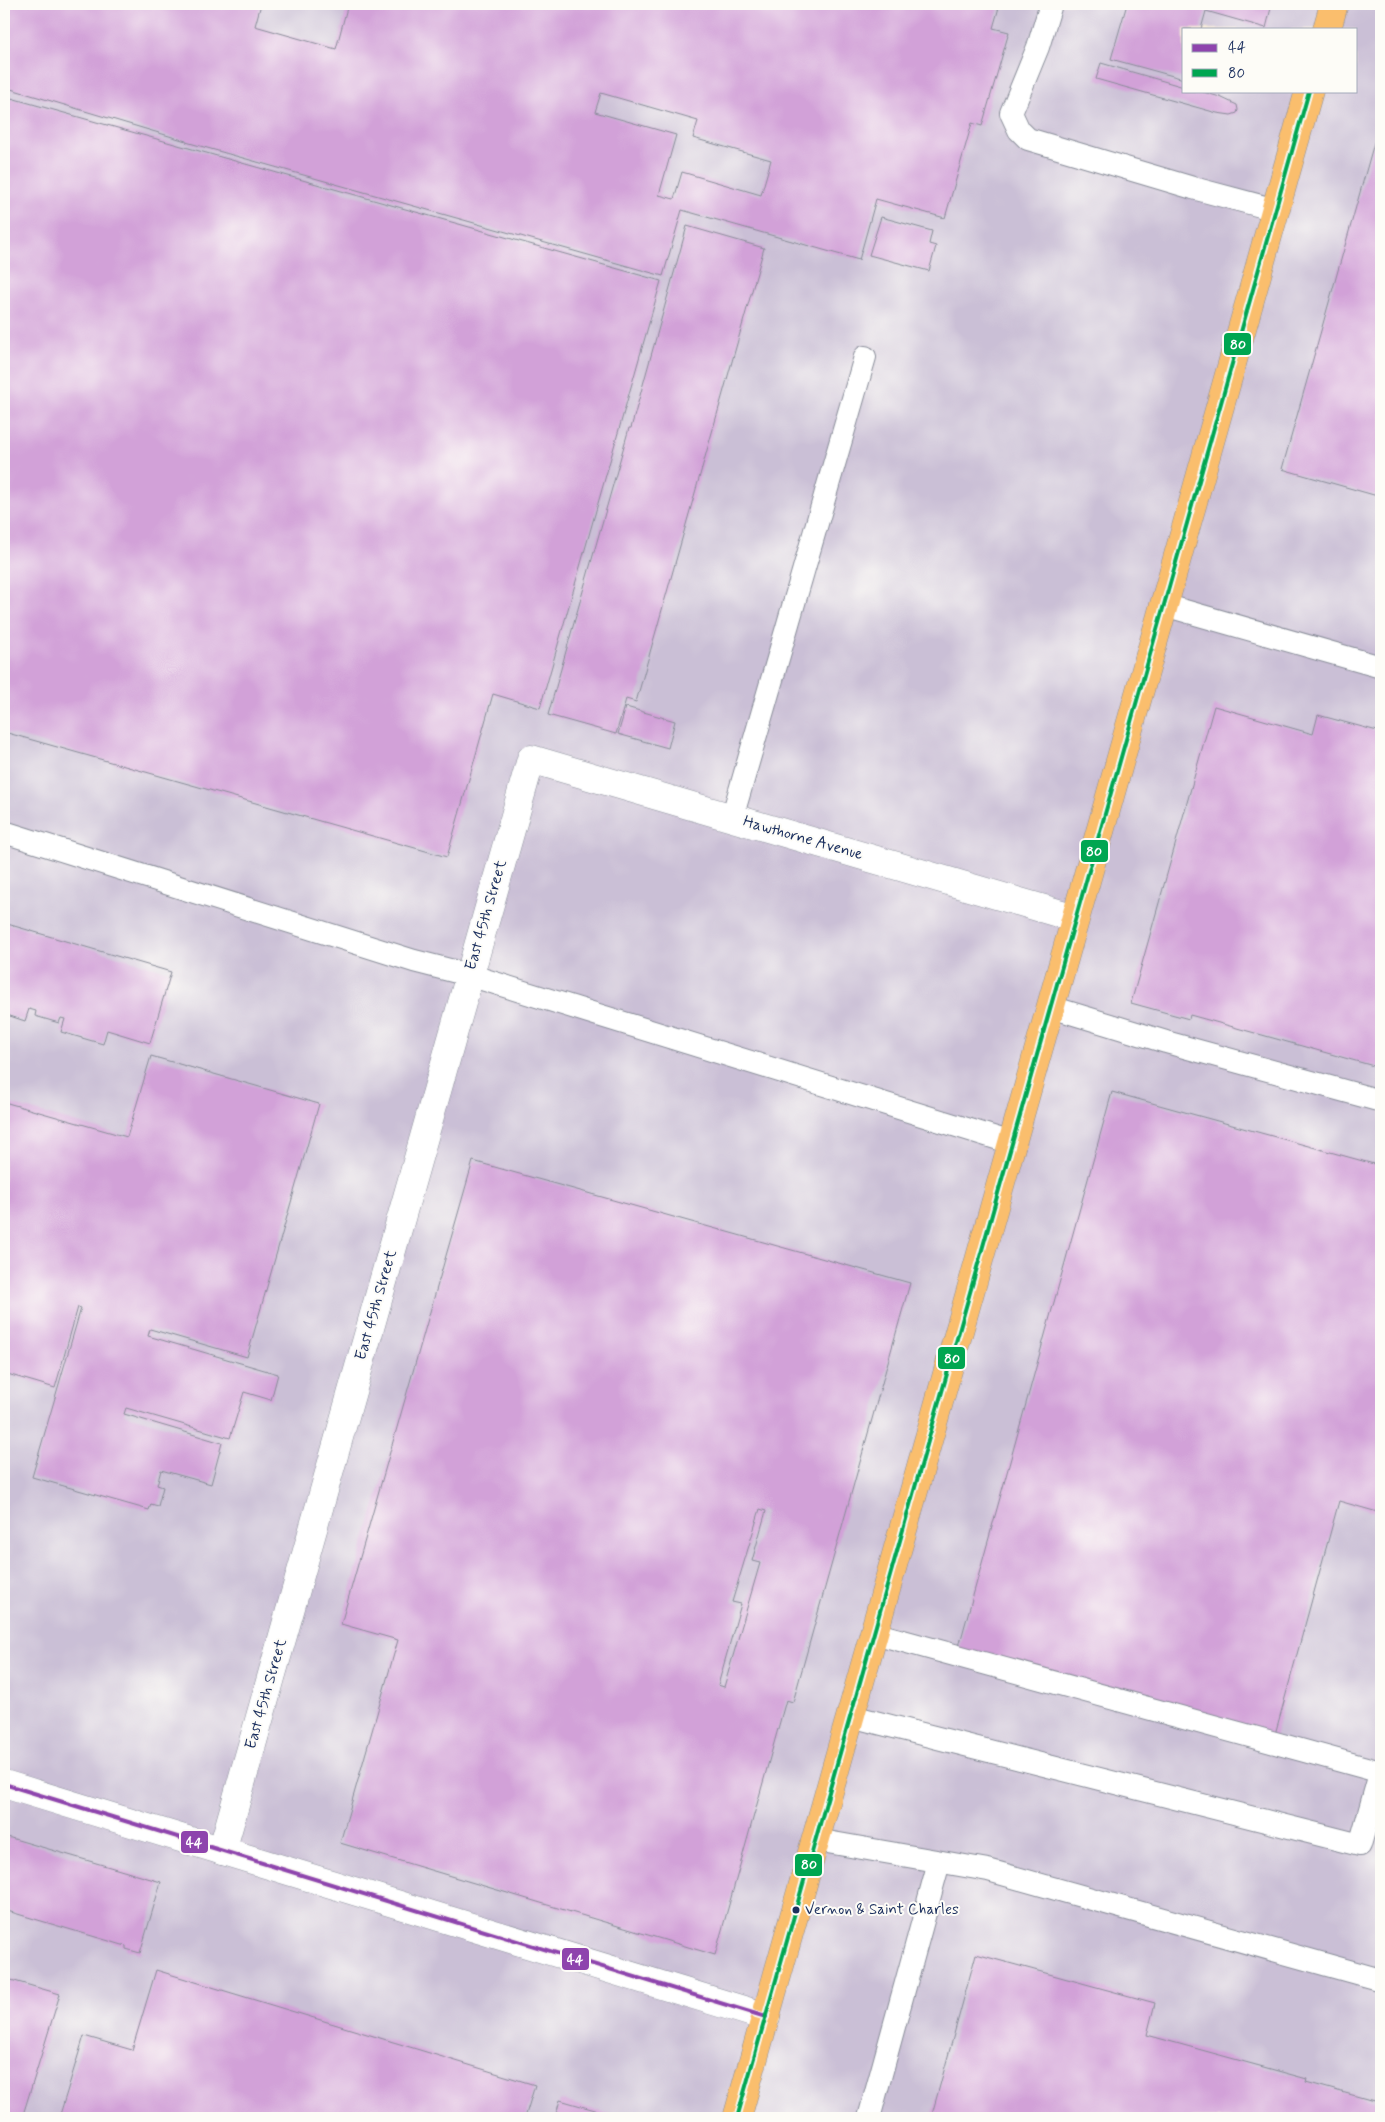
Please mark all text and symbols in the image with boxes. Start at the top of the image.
legend [1182,28,1358,92]
text: 44 [1228,38,1246,58]
text: 80 [1228,64,1245,84]
line badge: 80 [1223,332,1252,356]
text: 80 [1230,336,1246,354]
street label: Hawthorne Avenue [741,811,866,865]
line badge: 80 [1080,839,1109,863]
text: 80 [1086,843,1102,861]
street label: East 45th Street [460,857,512,973]
street label: East 45th Street [350,1247,402,1363]
line badge: 80 [937,1346,966,1370]
text: 80 [944,1350,960,1368]
street label: East 45th Street [240,1636,292,1752]
line badge: 44 [180,1830,209,1854]
text: 44 [186,1834,203,1852]
line badge: 80 [794,1853,823,1877]
text: 80 [801,1856,817,1874]
place label: Vernon & Saint Charles [805,1900,959,1920]
marker: Vernon & Saint Charles [791,1905,801,1915]
line badge: 44 [561,1947,590,1971]
text: 44 [567,1951,584,1969]

